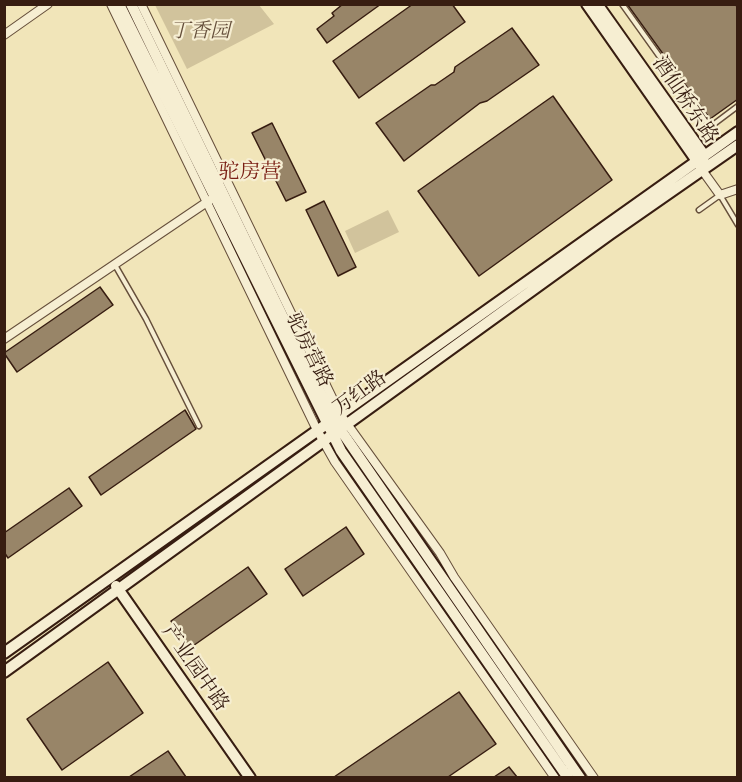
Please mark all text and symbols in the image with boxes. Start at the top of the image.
park label: 丁香园 [170,20,230,44]
street label: 酒仙桥东路 [647,52,723,148]
district label: 驼房营 [219,159,281,185]
street label: 驼房营路 [281,309,337,391]
street label: 万红路 [329,366,391,420]
street label: 产业园中路 [156,620,234,716]

